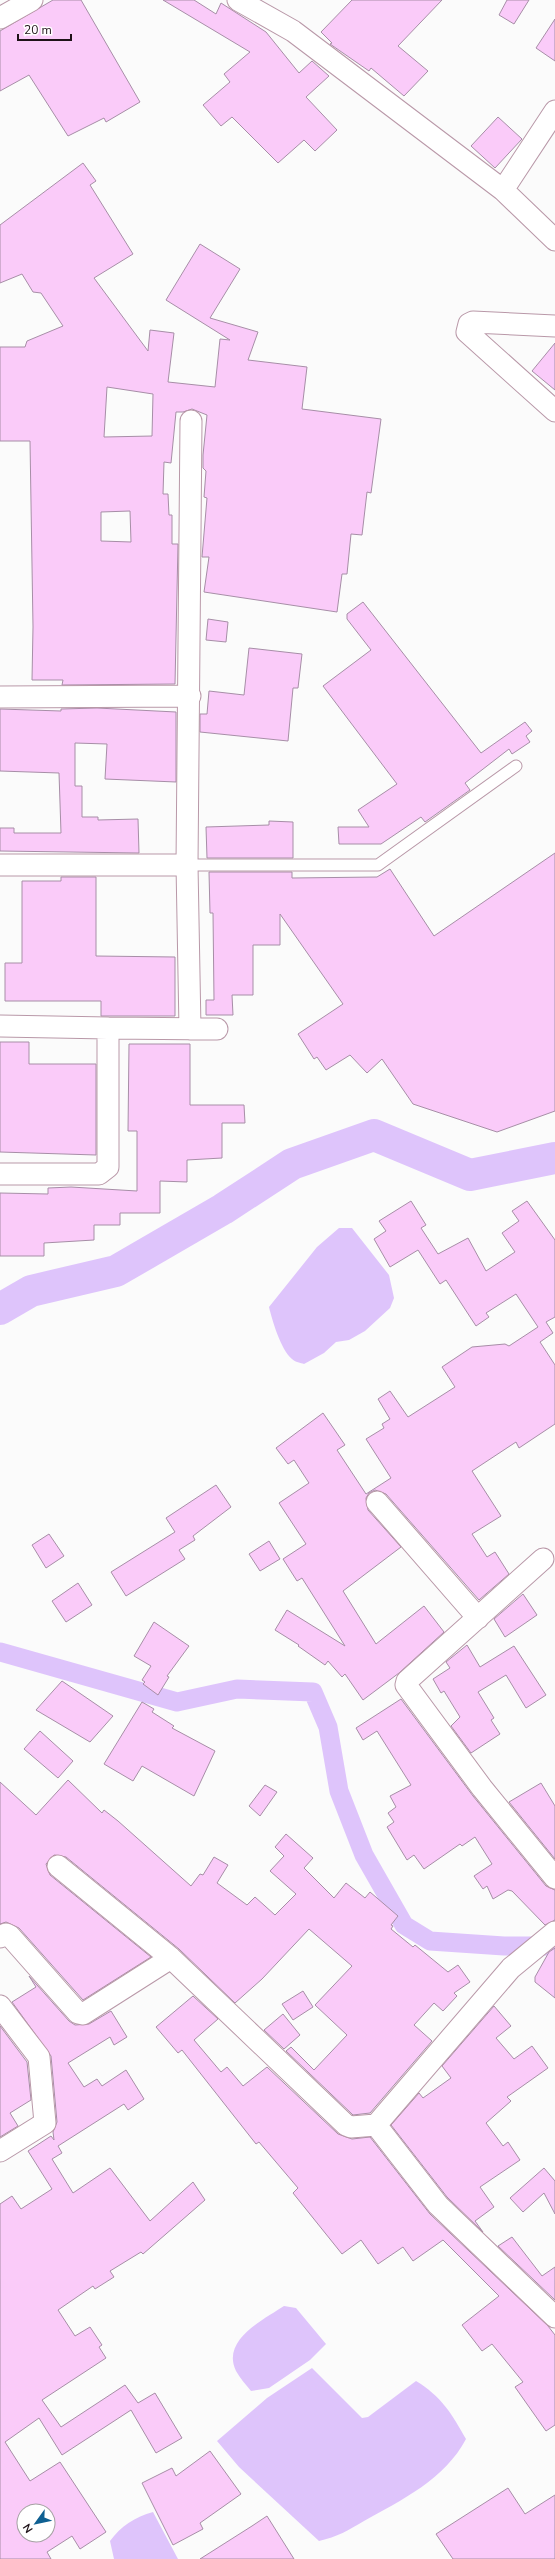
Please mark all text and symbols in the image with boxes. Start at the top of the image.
scale bar [18,16,71,42]
text: 20 m [24,22,52,38]
north arrow [16,2503,56,2543]
text: N [20,2521,37,2536]

